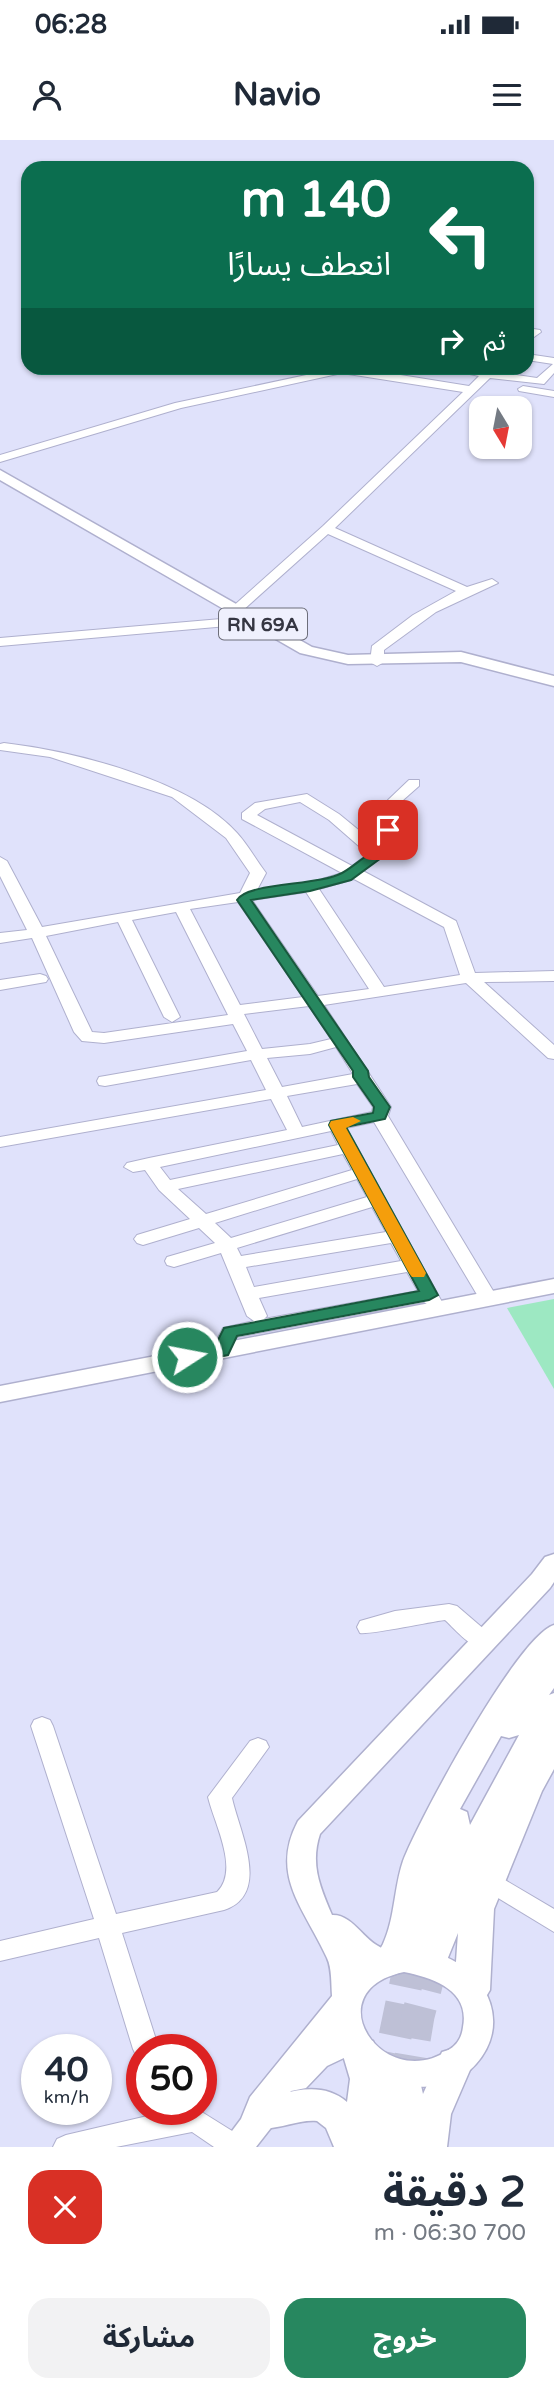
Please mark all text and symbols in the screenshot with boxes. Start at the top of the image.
text: 06:28 [35,9,107,40]
icon: person [28,76,66,114]
text: Navio [233,76,321,114]
icon: menu [488,76,526,114]
text: 140 m [241,171,391,230]
icon: left [415,189,506,280]
text: انعطف يسارًا [227,246,391,284]
icon: right [432,322,470,360]
text: ثم [484,326,506,357]
north arrow [469,396,532,458]
map controls [469,396,532,459]
road number: RN 69A [219,608,307,639]
pin [358,800,418,860]
icon: arrive [369,811,407,849]
position arrow [150,1320,224,1394]
speed limit sign: 50 [126,2034,217,2125]
text: 40 [45,2049,88,2091]
text: km/h [44,2086,89,2108]
text: 2 دقيقة [383,2167,526,2218]
button: close [28,2170,102,2244]
text: 700 m · 06:30 [374,2219,526,2247]
button: مشاركة [28,2298,270,2378]
button: خروج [284,2298,526,2378]

